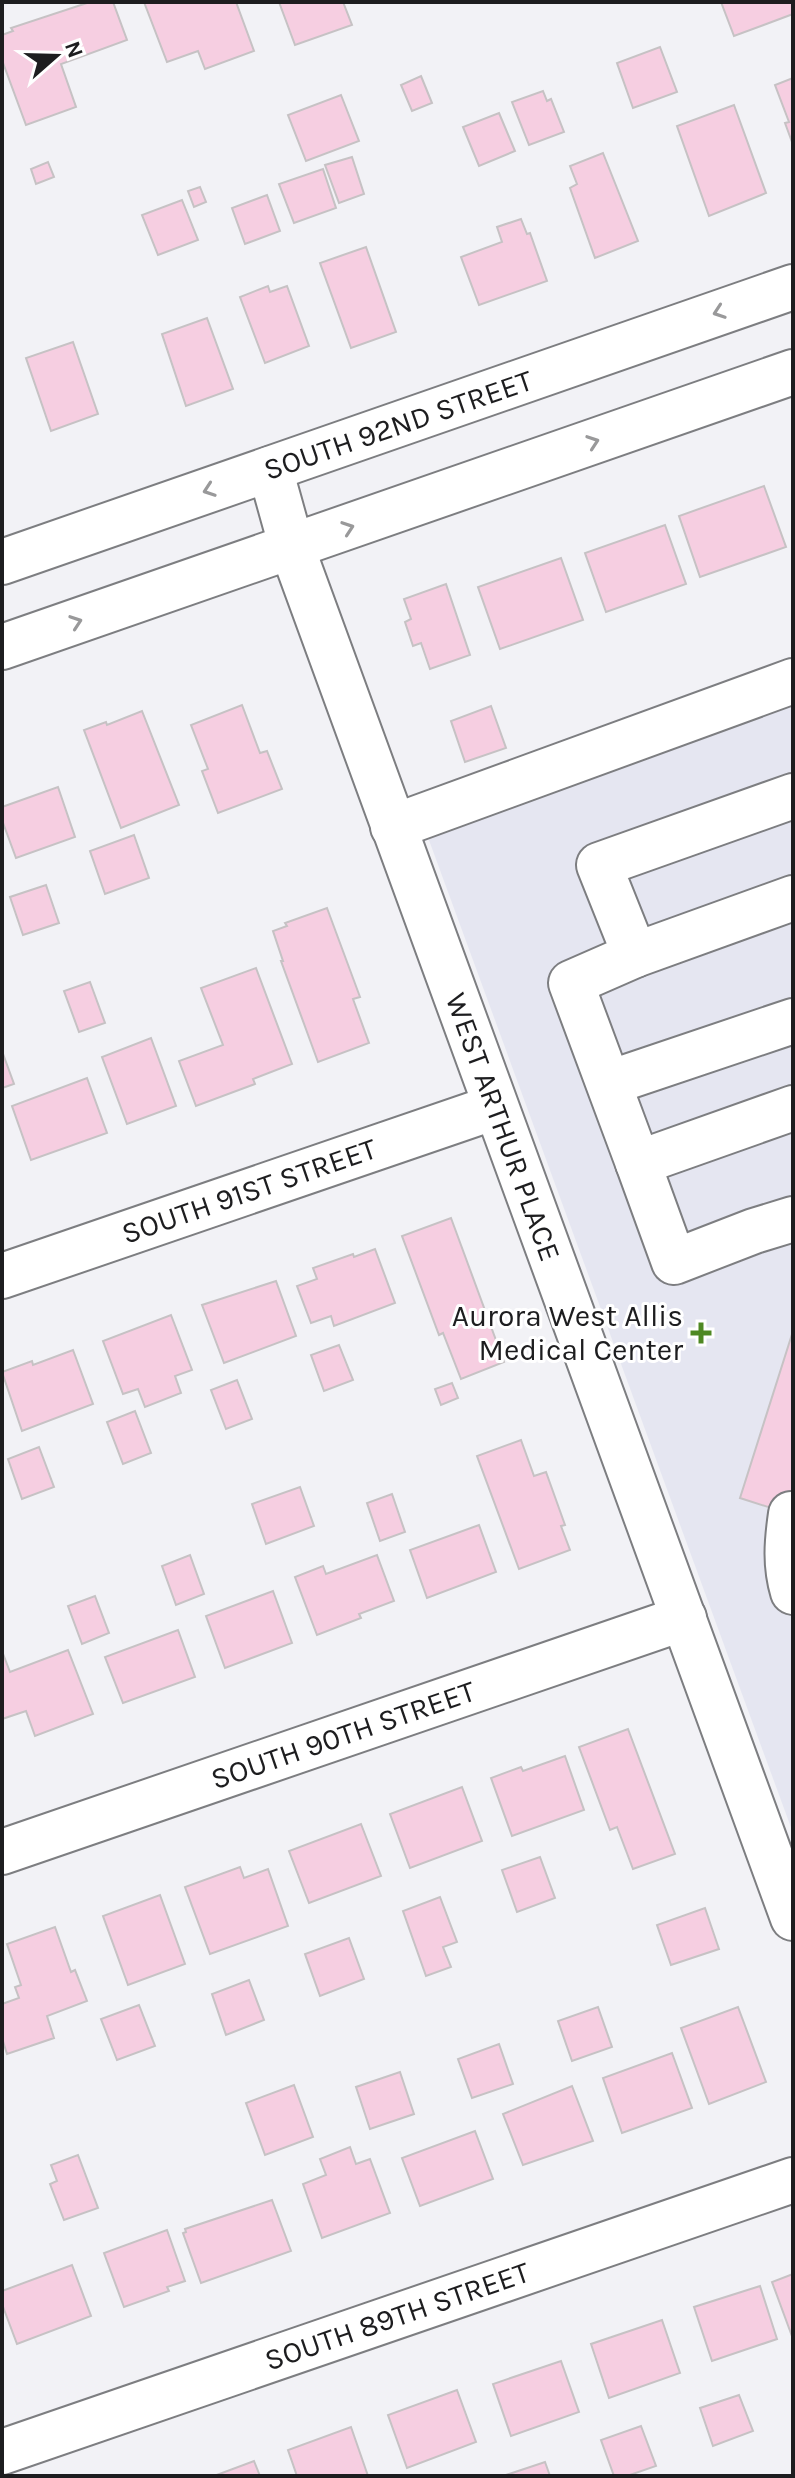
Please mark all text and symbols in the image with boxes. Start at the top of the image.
north arrow [16,16,96,96]
text: N [59,38,89,61]
one-way arrow [713,303,727,319]
street label: SOUTH 92ND STREET [259,362,537,488]
one-way arrow [586,436,600,452]
one-way arrow [203,481,217,497]
one-way arrow [340,521,354,538]
one-way arrow [68,615,82,631]
street label: WEST ARTHUR PLACE [438,988,568,1266]
street label: SOUTH 91ST STREET [117,1130,381,1252]
place label: Aurora West Allis Medical Center [452,1298,683,1368]
marker: Aurora West Allis Medical Center [690,1322,712,1344]
street label: SOUTH 90TH STREET [206,1673,480,1797]
street label: SOUTH 89TH STREET [260,2254,534,2378]

